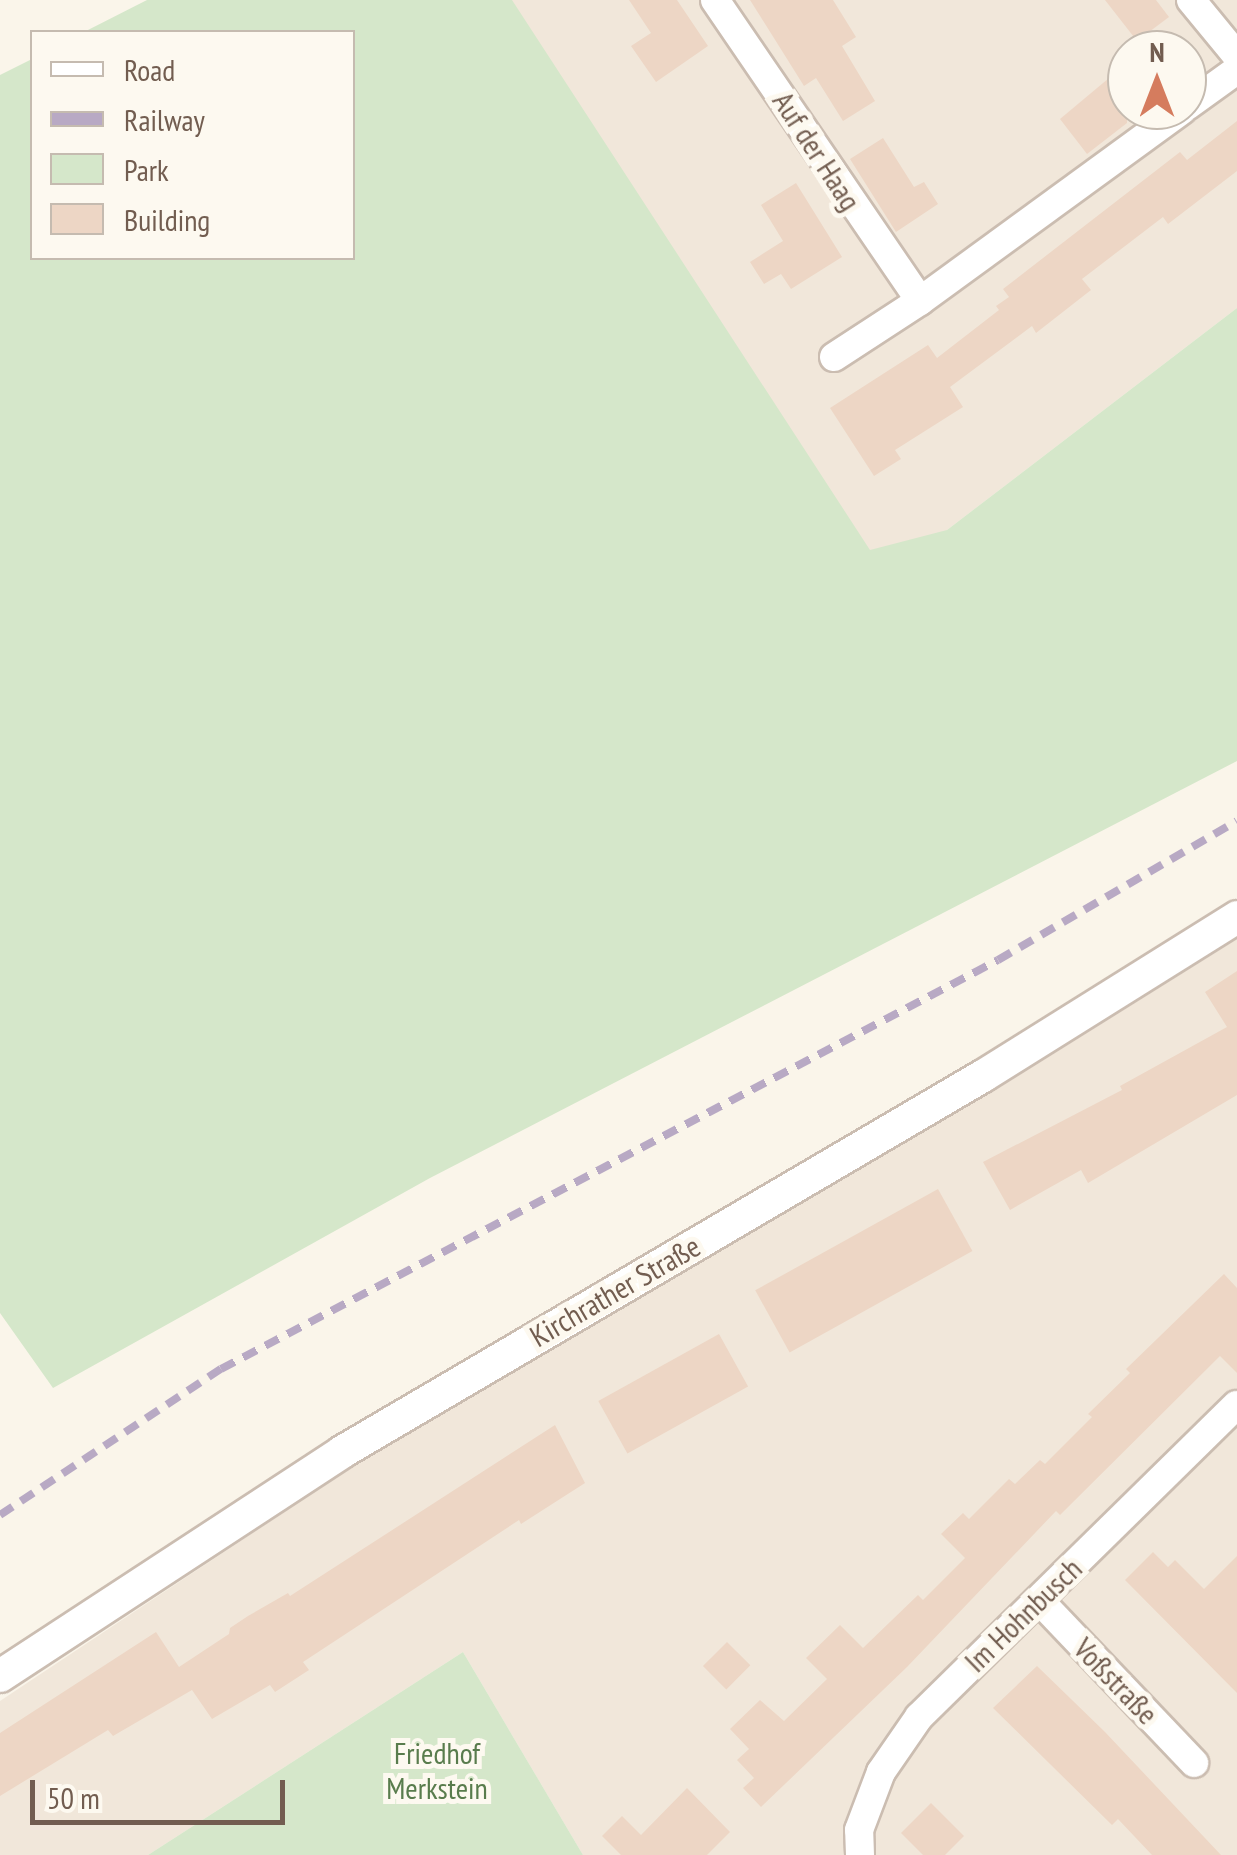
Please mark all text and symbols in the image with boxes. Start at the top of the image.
legend [30,30,355,260]
north arrow [1107,30,1207,130]
text: N [1149,33,1165,70]
text: Road [124,50,175,89]
street label: Auf der Haag [765,85,869,217]
text: Railway [124,100,205,139]
text: Park [124,150,169,189]
text: Building [124,200,210,239]
street label: Kirchrather Straße [524,1228,706,1354]
street label: Im Hohnbusch [957,1551,1089,1679]
street label: Voßstraße [1066,1630,1166,1732]
park label: Friedhof Merkstein [386,1735,488,1806]
scale bar [35,1760,290,1822]
text: 50 m [47,1778,100,1817]

